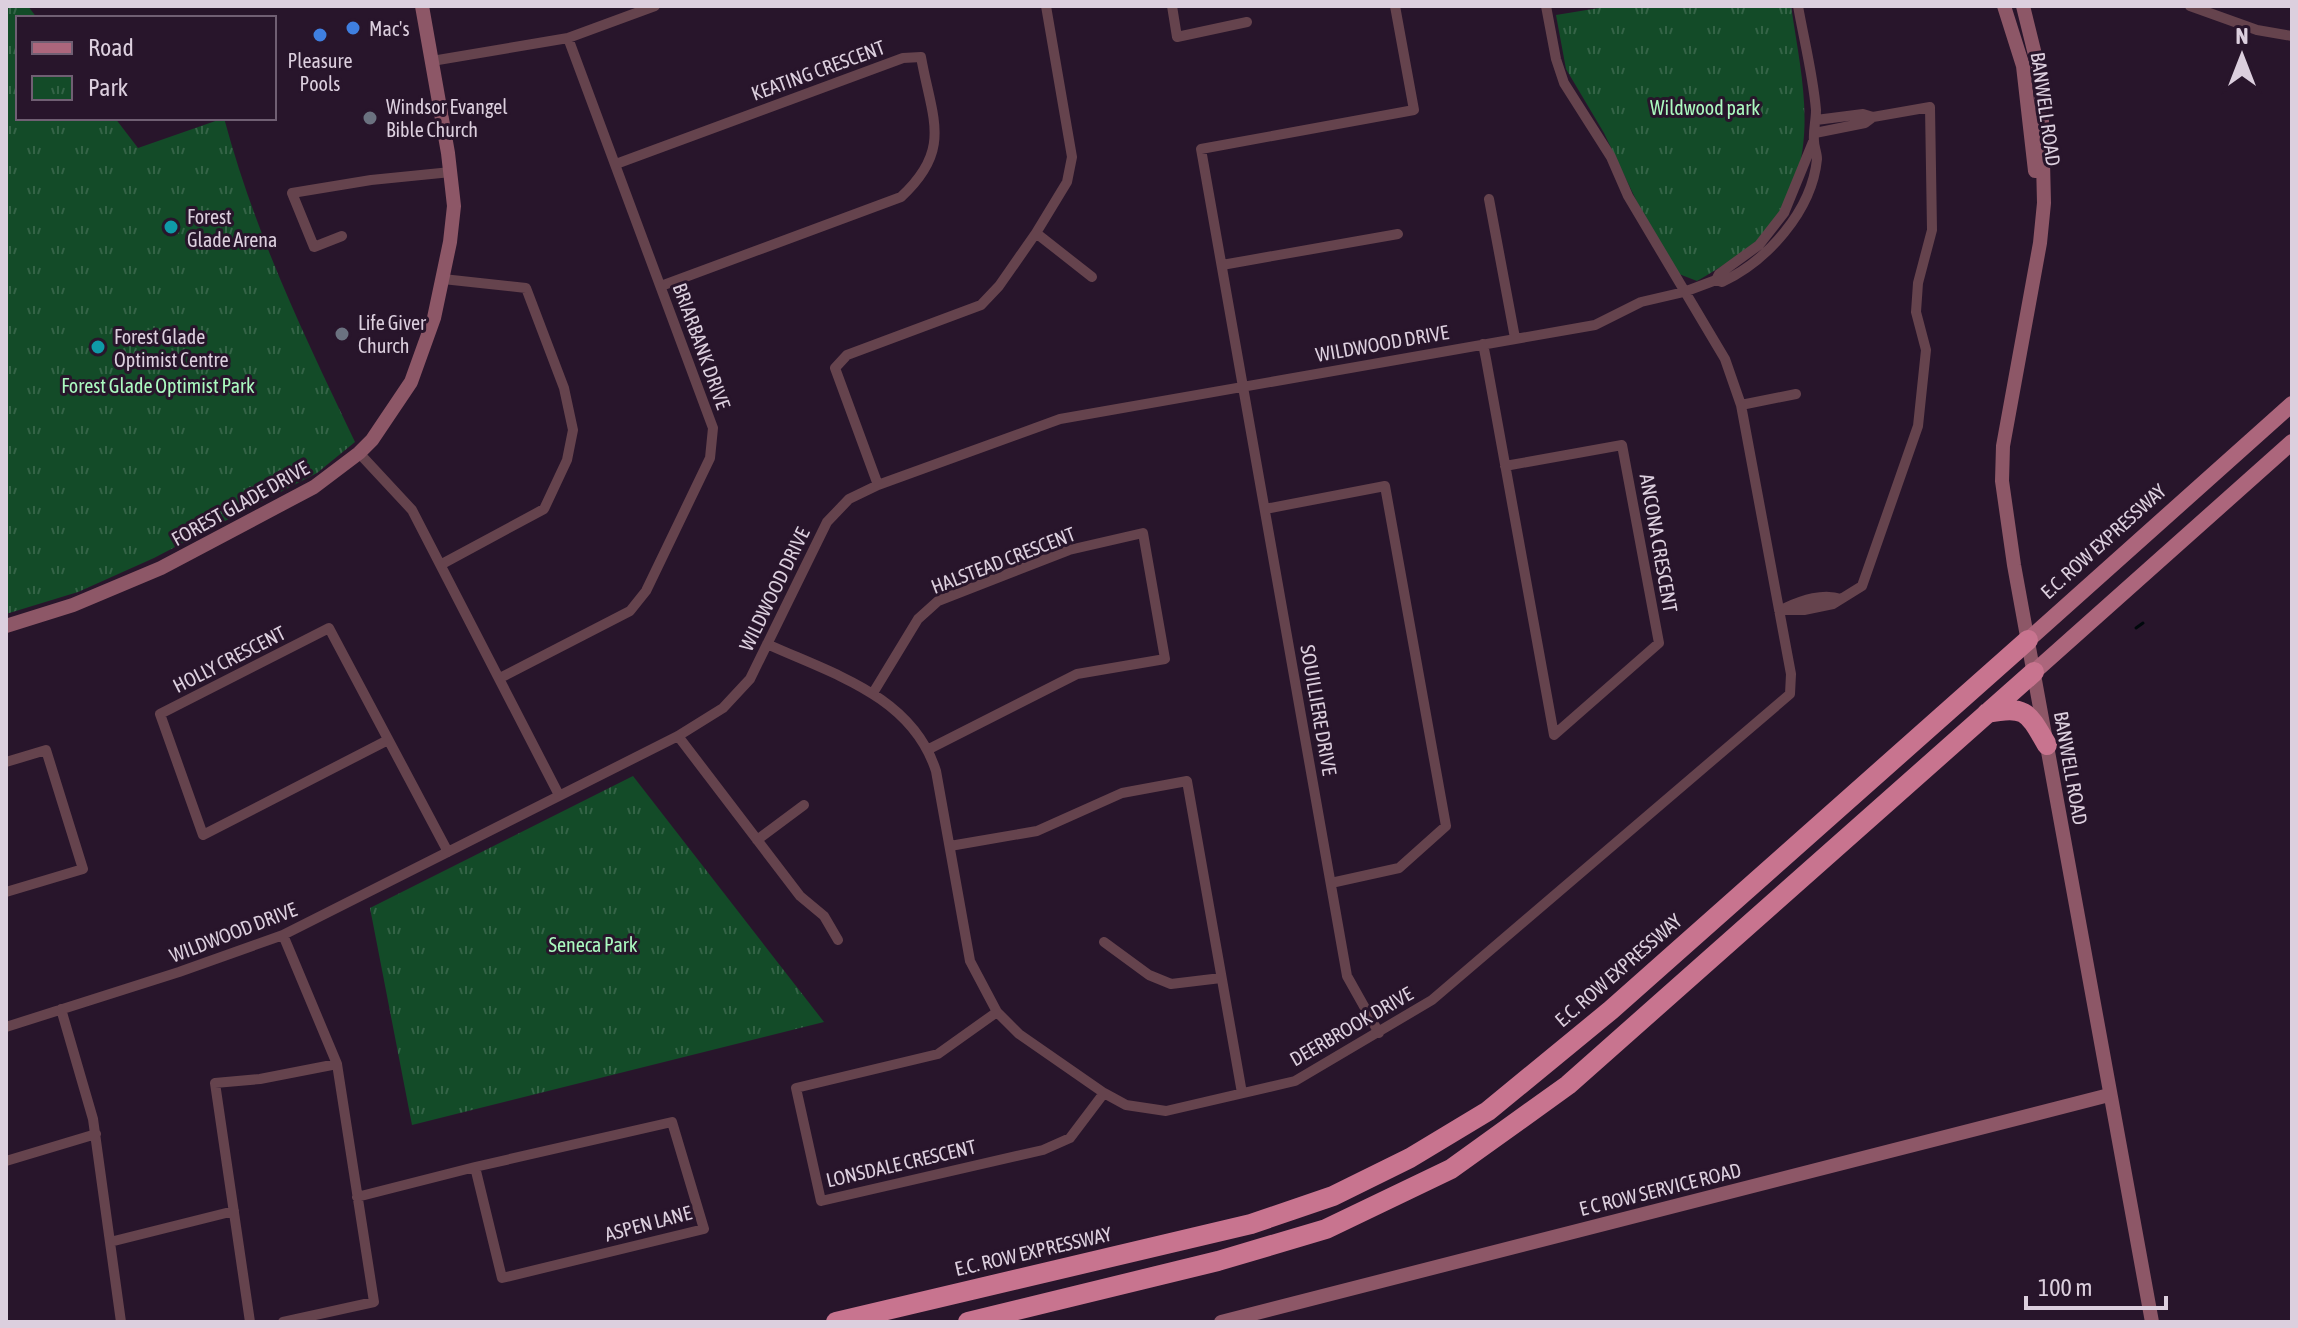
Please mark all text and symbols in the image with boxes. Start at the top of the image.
legend [16,16,276,120]
north arrow [2202,16,2282,96]
place label: Mac's [369,17,409,40]
marker: Mac's [344,19,362,37]
text: N [2236,23,2248,49]
marker: Pleasure Pools [311,26,329,44]
text: Road [88,34,134,61]
street label: KEATING CRESCENT [748,35,888,105]
place label: Pleasure Pools [288,49,352,95]
street label: BANWELL ROAD [2027,51,2065,167]
text: Park [88,74,129,101]
place label: Windsor Evangel Bible Church [386,95,508,141]
park label: Wildwood park [1650,96,1760,119]
marker: Windsor Evangel Bible Church [361,109,379,127]
place label: Forest Glade Arena [187,205,277,251]
marker: Forest Glade Arena [162,218,180,236]
street label: BRIARBANK DRIVE [669,280,736,413]
place label: Life Giver Church [358,311,427,357]
street label: WILDWOOD DRIVE [1314,320,1451,366]
place label: Forest Glade Optimist Centre [114,325,229,371]
marker: Life Giver Church [333,325,351,343]
marker: Forest Glade Optimist Centre [89,338,107,356]
park label: Forest Glade Optimist Park [61,374,255,397]
street label: FOREST GLADE DRIVE [167,456,313,550]
street label: ANCONA CRESCENT [1635,472,1683,614]
street label: E.C. ROW EXPRESSWAY [2036,479,2170,603]
street label: HALSTEAD CRESCENT [928,522,1079,598]
street label: WILDWOOD DRIVE [734,523,814,655]
street label: HOLLY CRESCENT [169,621,289,697]
street label: SOUILLIERE DRIVE [1296,643,1342,777]
street label: BANWELL ROAD [2050,709,2092,827]
street label: WILDWOOD DRIVE [166,897,300,967]
street label: E.C. ROW EXPRESSWAY [1550,909,1686,1031]
park label: Seneca Park [549,933,638,956]
street label: DEERBROOK DRIVE [1285,981,1417,1070]
street label: LONSDALE CRESCENT [824,1135,978,1191]
street label: E C ROW SERVICE ROAD [1577,1158,1743,1220]
street label: ASPEN LANE [602,1200,694,1246]
street label: E.C. ROW EXPRESSWAY [952,1222,1114,1280]
scale bar [2026,1260,2166,1310]
text: 100 m [2038,1274,2092,1301]

